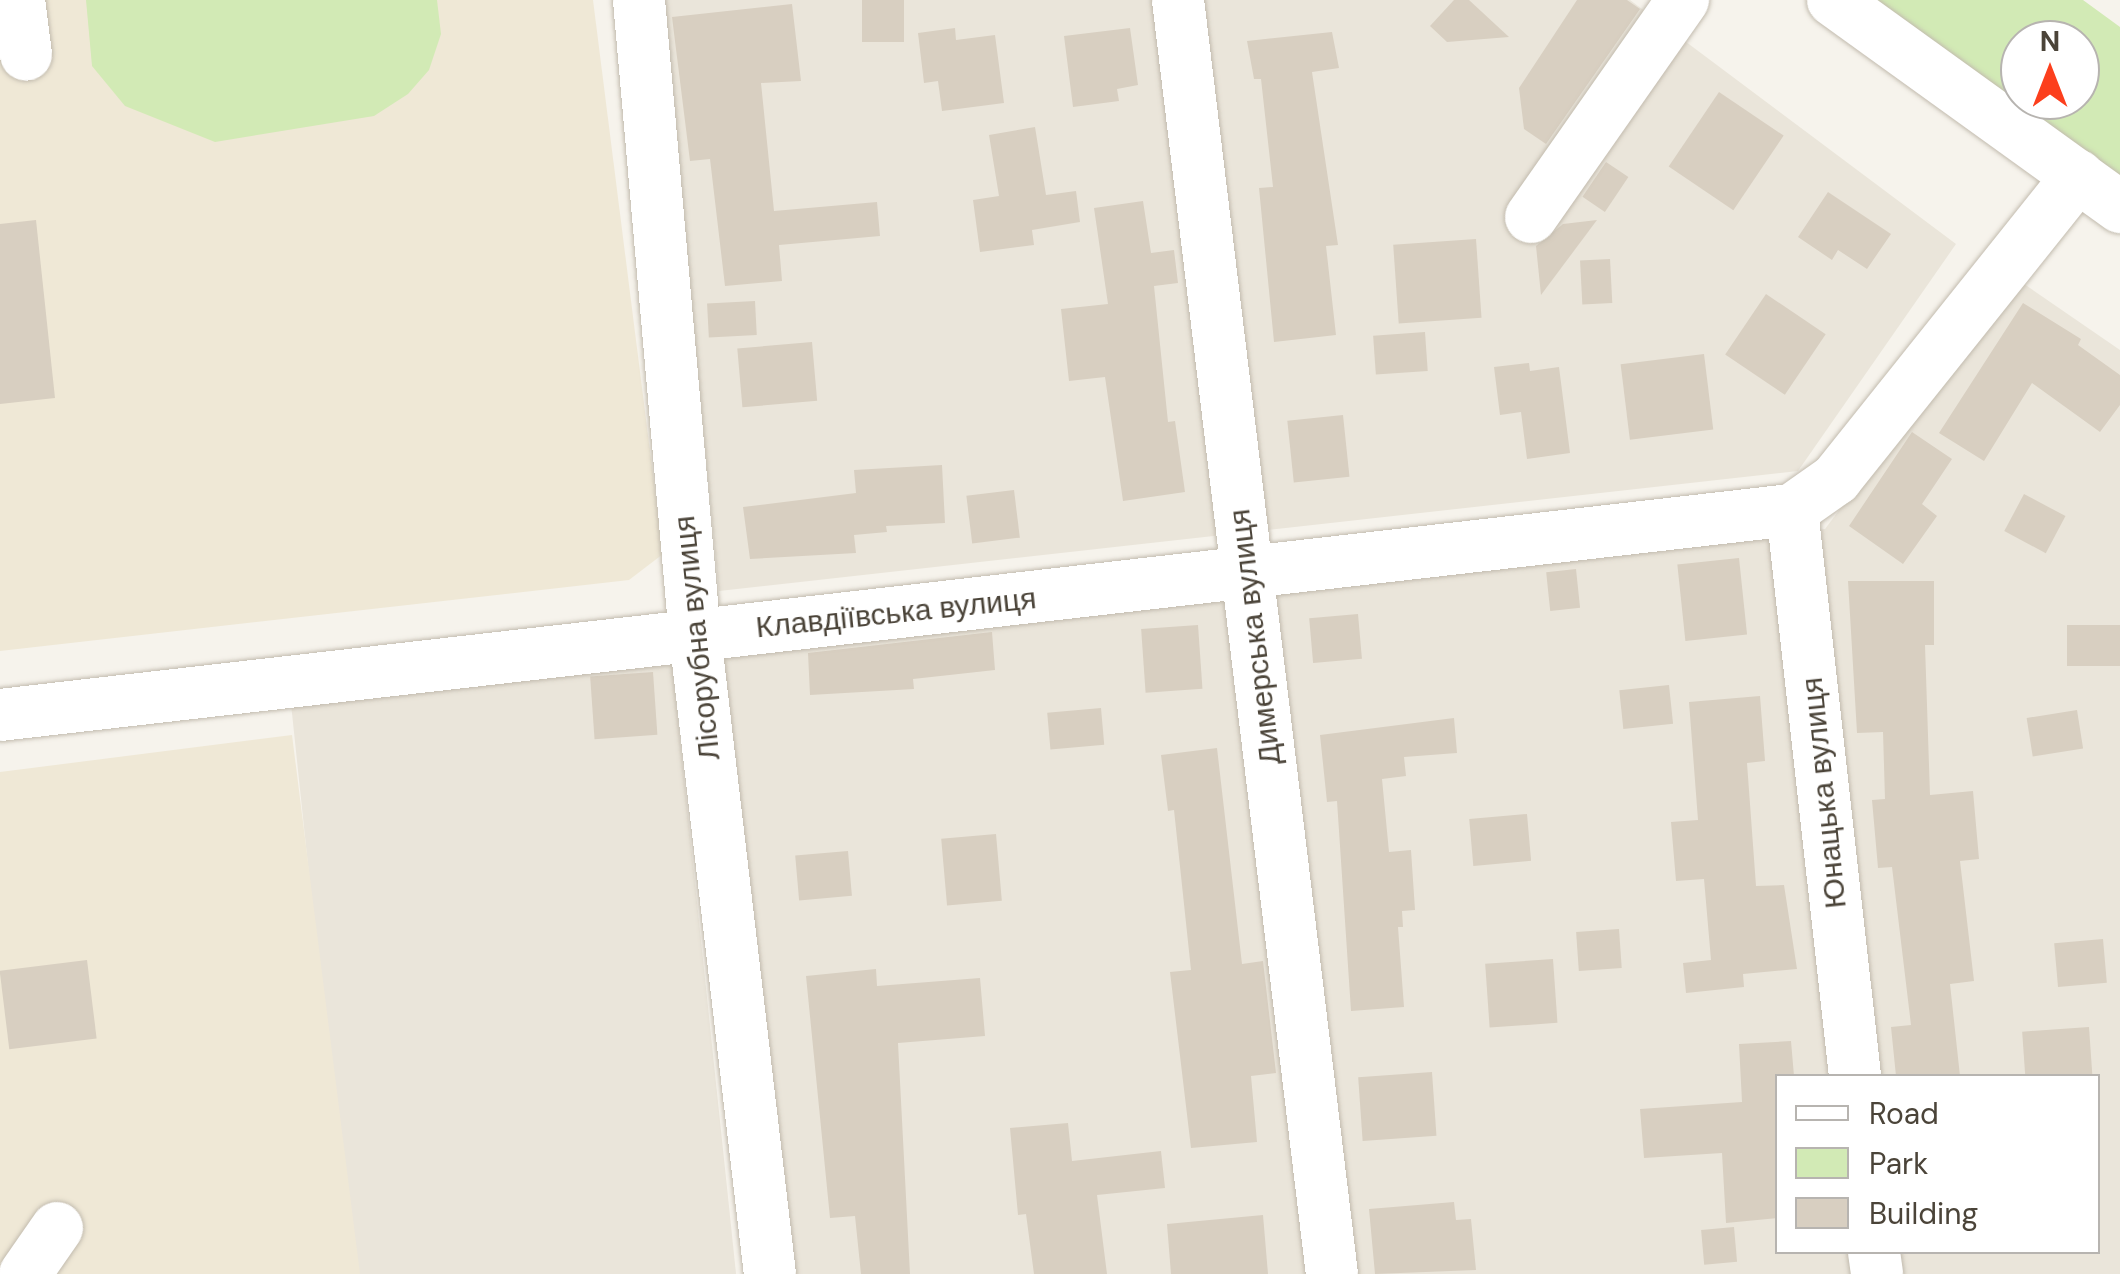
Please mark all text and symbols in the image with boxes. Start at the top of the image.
north arrow [2000,20,2100,120]
text: N [2040,23,2060,60]
street label: Димерська вулиця [1221,507,1289,767]
street label: Лісорубна вулиця [666,514,728,762]
street label: Клавдіївська вулиця [754,580,1038,646]
street label: Юнацька вулиця [1794,676,1854,910]
legend [1775,1074,2100,1254]
text: Road [1869,1094,1939,1133]
text: Park [1869,1144,1928,1183]
text: Building [1869,1194,1978,1233]

